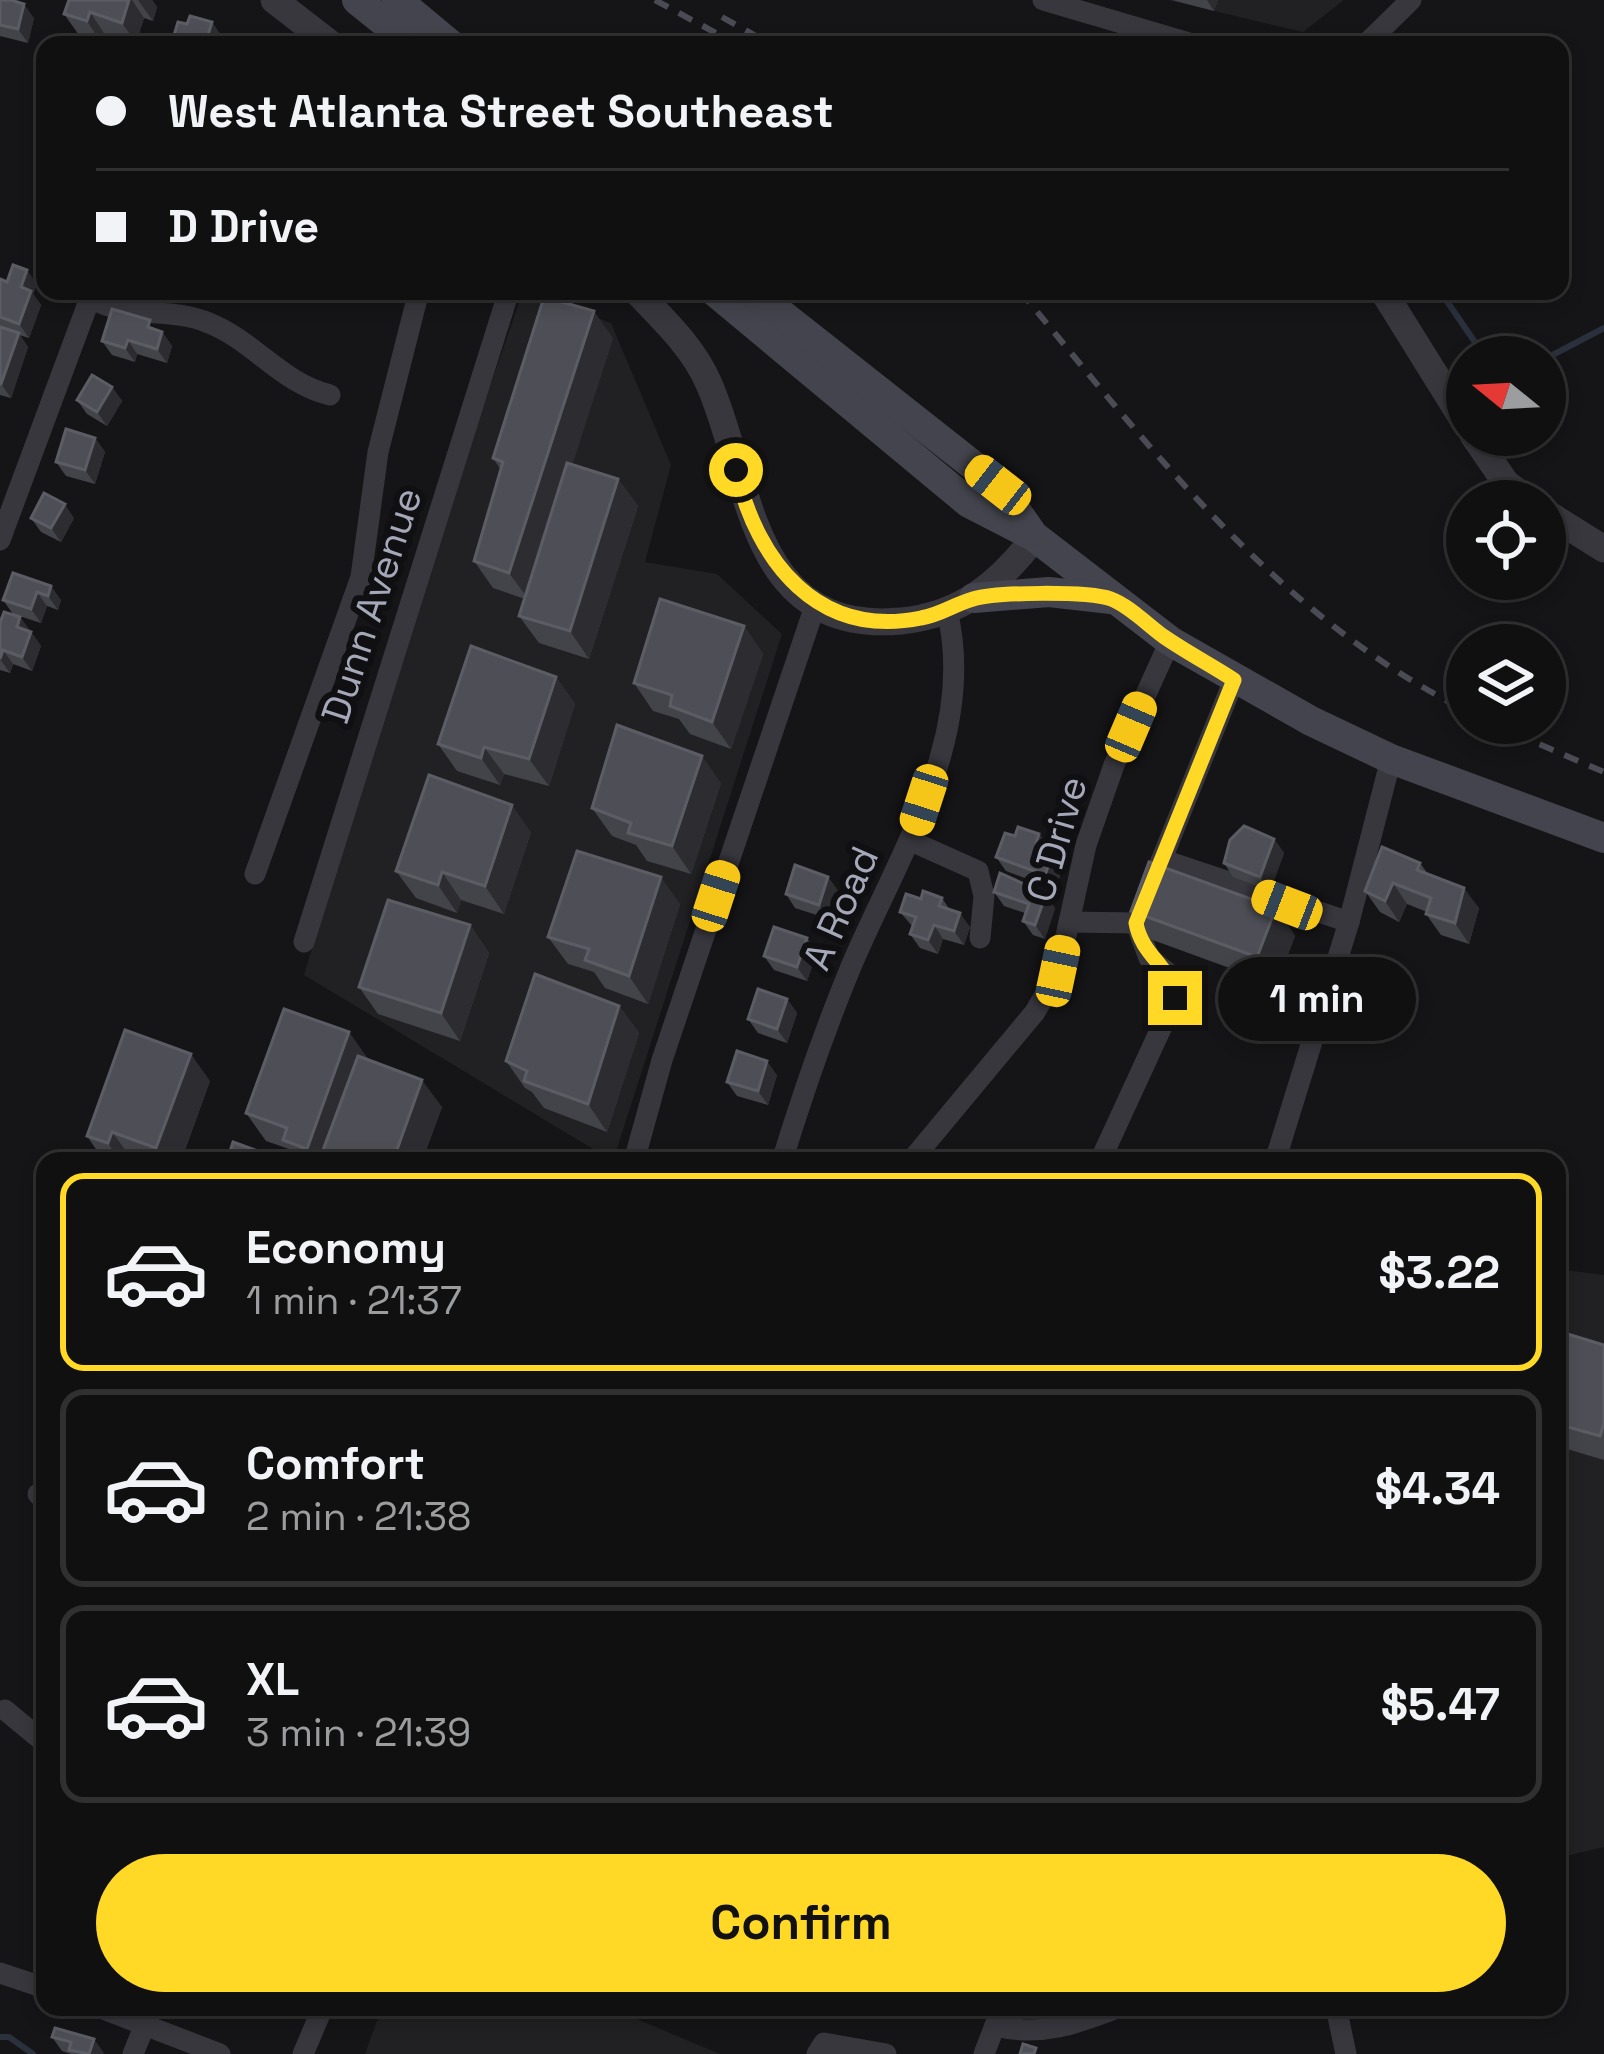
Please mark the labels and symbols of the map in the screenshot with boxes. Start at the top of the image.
north arrow [1446,336,1566,456]
route start [709,443,763,497]
car [959,449,1037,521]
street label: Dunn Avenue [310,481,433,729]
car [1100,687,1162,767]
car [896,760,952,840]
street label: C Drive [1015,771,1098,908]
street label: A Road [792,839,889,977]
car [688,856,744,936]
car [1247,875,1327,935]
car [1033,932,1083,1010]
callout: 1 min [1217,956,1415,1040]
route end [1148,971,1202,1025]

